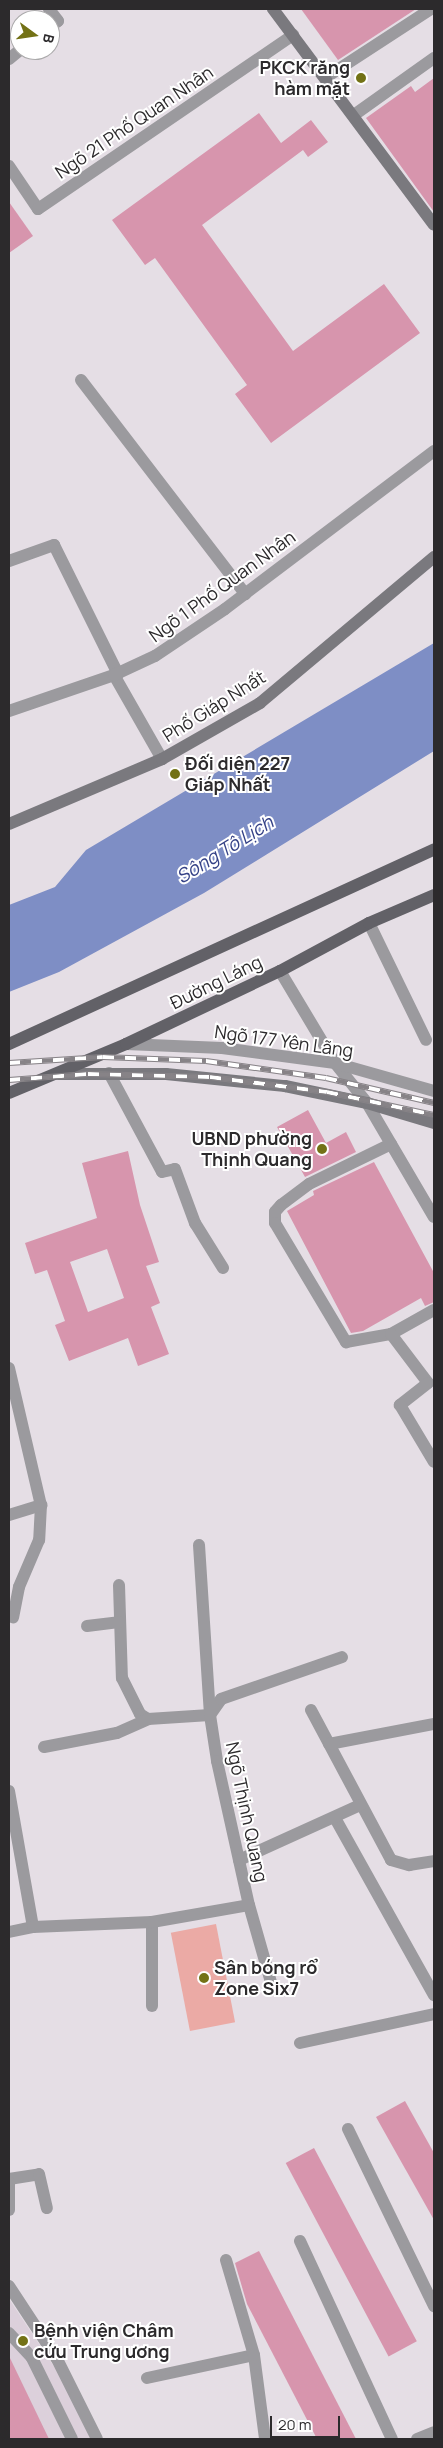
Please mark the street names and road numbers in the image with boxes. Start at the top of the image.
street label: Ngõ 21 Phố Quan Nhân [51,61,217,183]
street label: Ngõ 1 Phố Quan Nhân [145,526,299,646]
street label: Phố Giáp Nhất [159,666,269,746]
street label: Đường Láng [167,951,265,1013]
street label: Ngõ 177 Yên Lãng [213,1021,355,1061]
street label: Ngõ Thịnh Quang [222,1740,272,1884]

